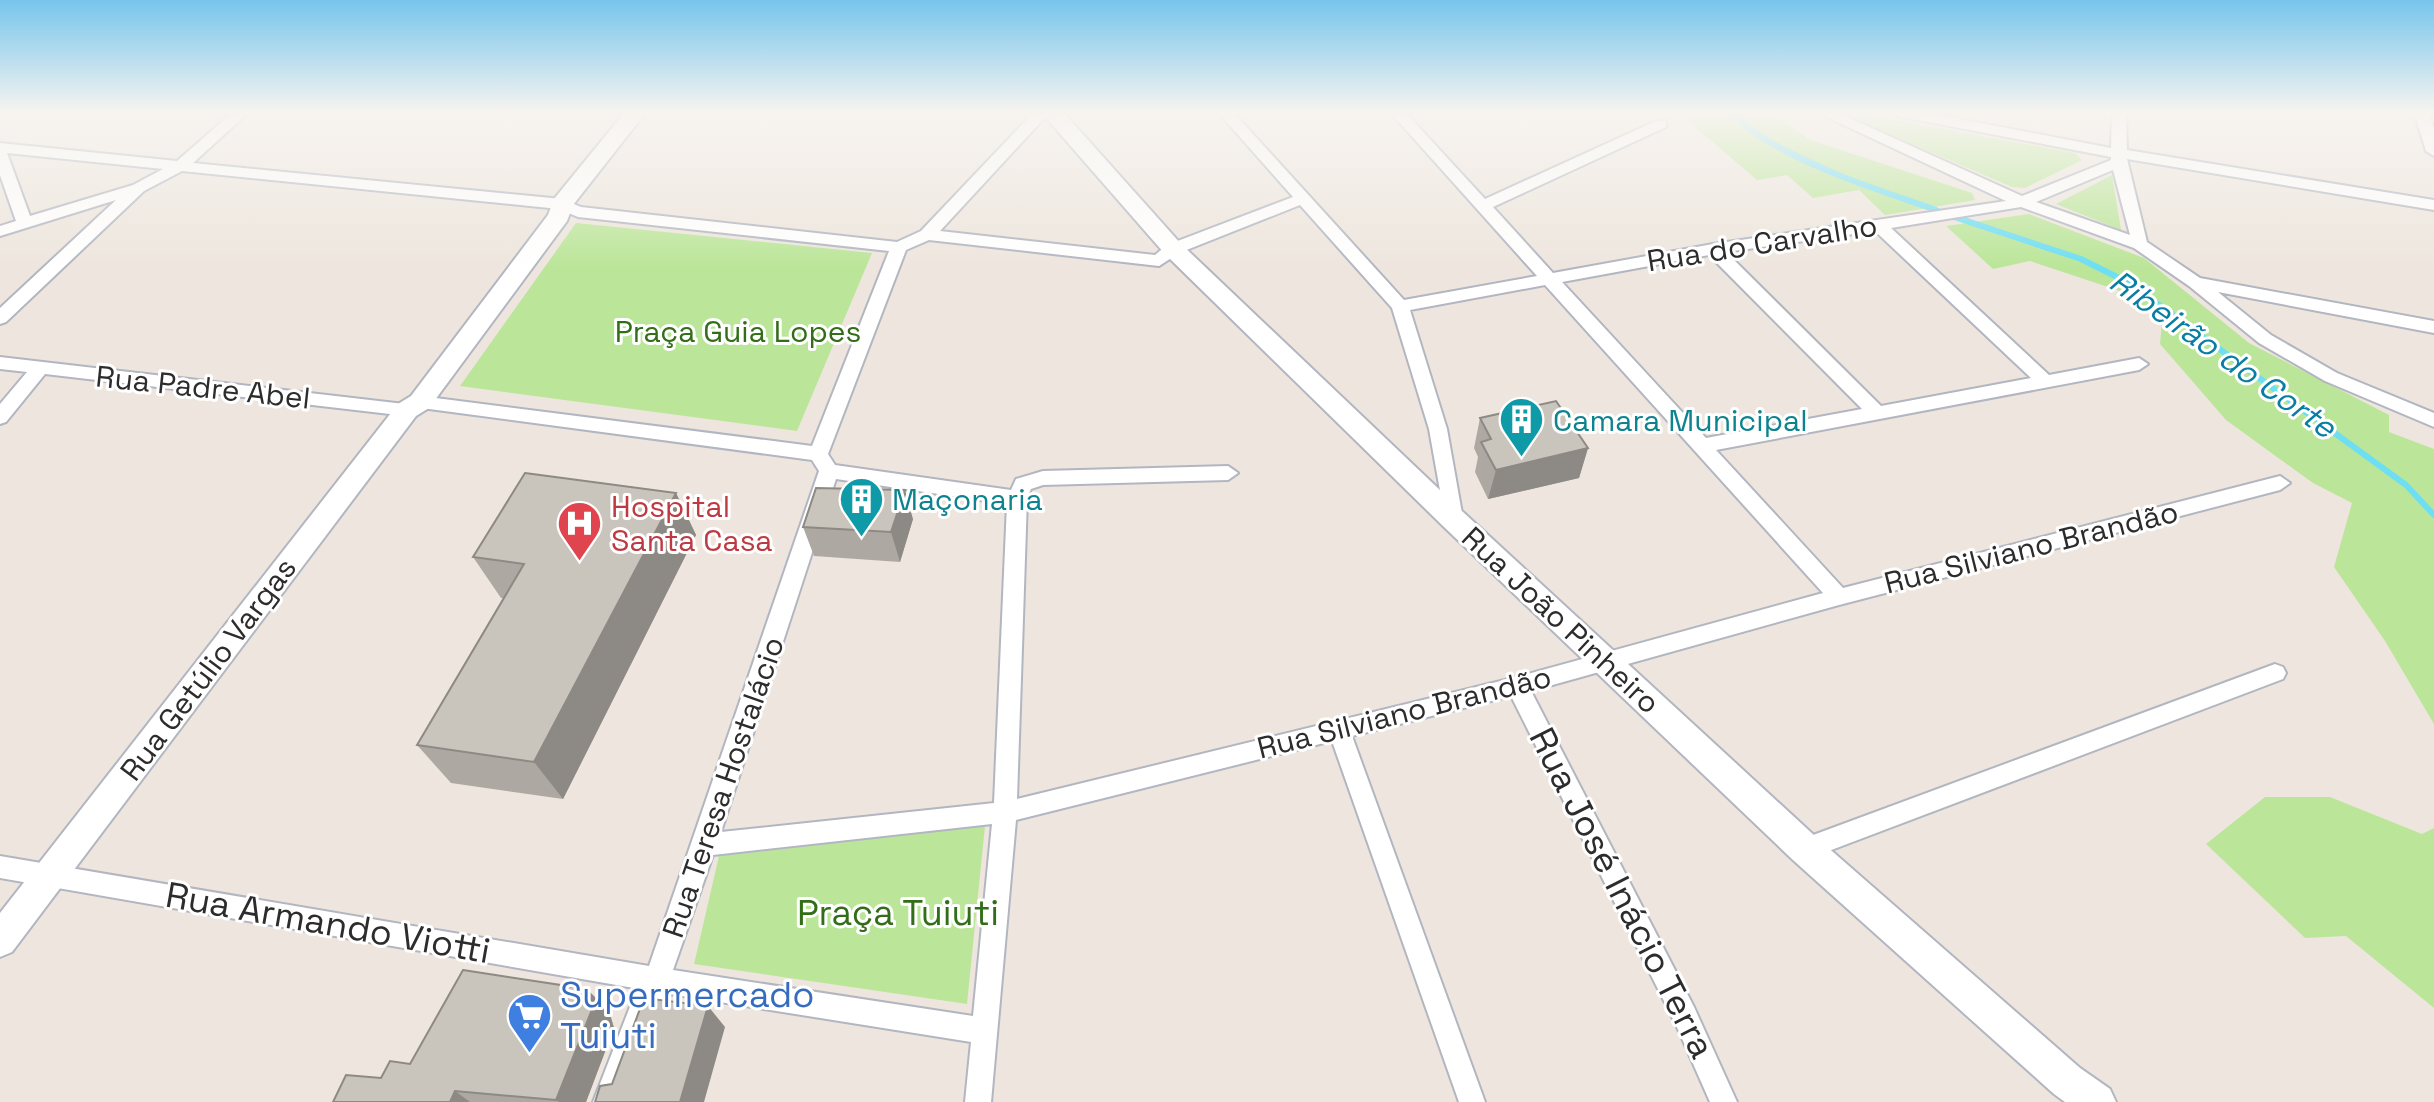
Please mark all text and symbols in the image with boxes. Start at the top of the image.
street label: Rua do Carvalho [1644,206,1880,280]
water label: Ribeirão do Corte [2102,261,2345,448]
park label: Praça Guia Lopes [615,312,861,351]
street label: Rua Padre Abel [94,356,312,418]
building icon: Camara Municipal [1498,396,1546,459]
place label: Camara Municipal [1553,401,1808,440]
building icon: Maçonaria [837,475,885,538]
place label: Maçonaria [892,480,1043,519]
place label: Hospital Santa Casa [611,487,773,560]
street label: Rua Silviano Brandão [1880,492,2182,602]
hospital icon: Hospital Santa Casa [556,499,604,562]
street label: Rua João Pinheiro [1454,518,1668,722]
street label: Rua Getúlio Vargas [111,550,305,788]
street label: Rua Teresa Hostalácio [653,631,793,943]
street label: Rua Silviano Brandão [1253,657,1555,767]
street label: Rua José Inácio Terra [1519,720,1725,1066]
street label: Rua Armando Viotti [162,872,494,974]
park label: Praça Tuiuti [797,890,999,936]
place label: Supermercado Tuiuti [560,972,815,1059]
supermarket icon: Supermercado Tuiuti [505,992,553,1055]

